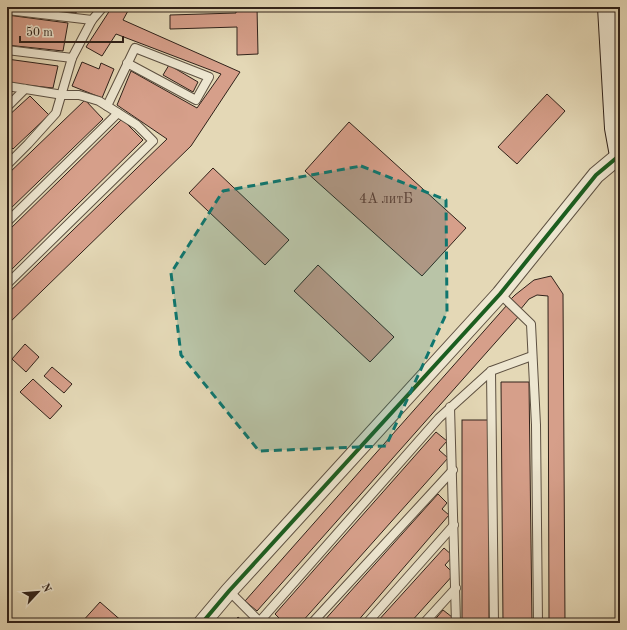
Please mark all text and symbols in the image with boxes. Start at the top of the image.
scale bar [20,18,123,44]
text: 50 m [26,26,53,39]
house number: 4А литБ [359,192,413,206]
north arrow [18,572,58,612]
text: N [39,582,53,595]

